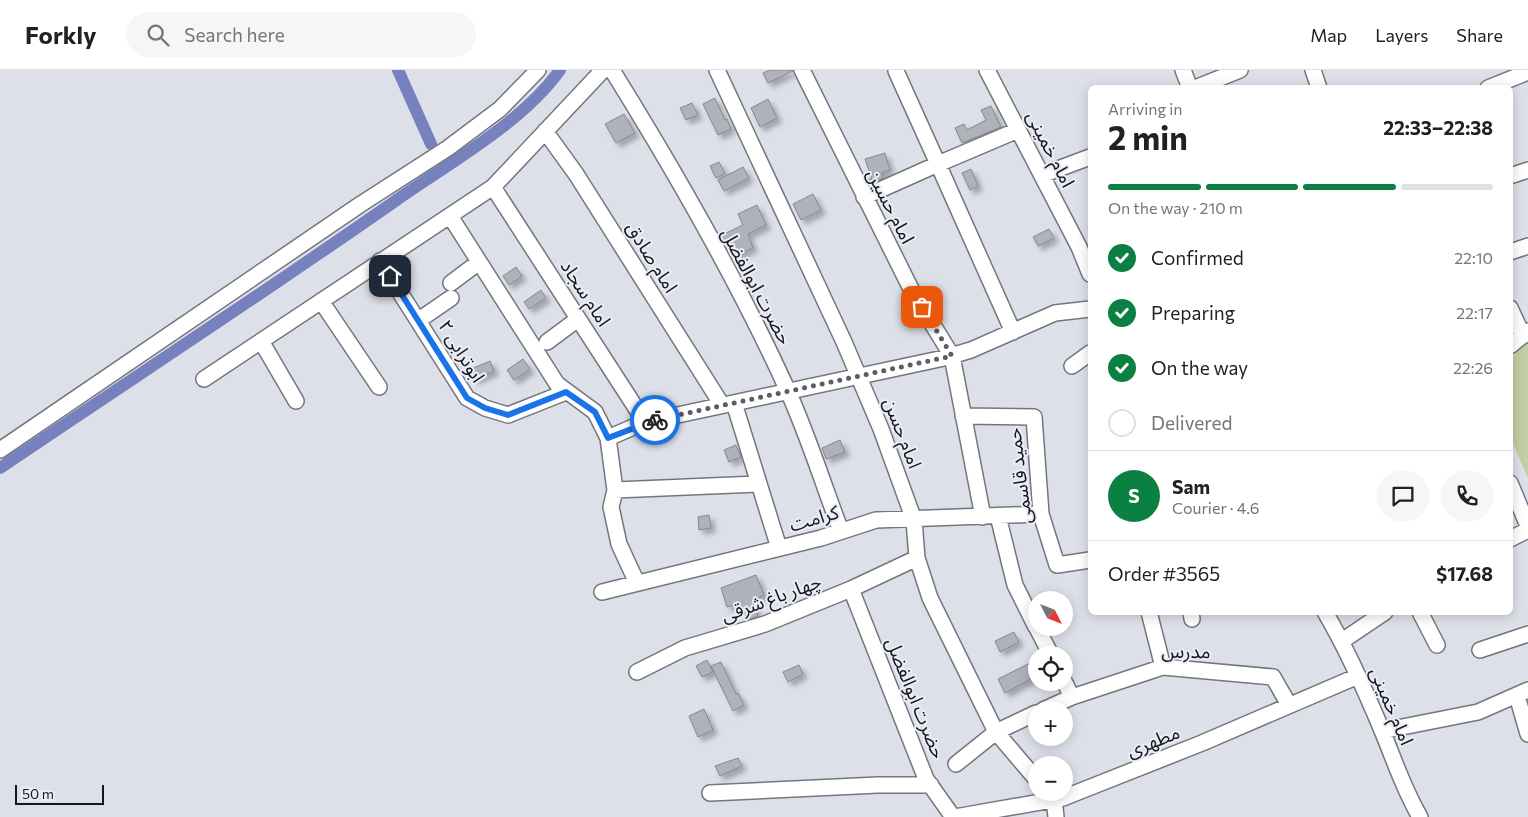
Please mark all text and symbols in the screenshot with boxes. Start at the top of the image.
search box [126,12,476,57]
text: Forkly [25,20,96,49]
icon: search [144,21,172,49]
text: Search here [184,23,285,46]
text: Map [1310,24,1347,46]
text: Layers [1375,24,1428,46]
text: Share [1456,24,1503,46]
text: Arriving in [1108,99,1182,118]
street label: امام خمینی [1019,107,1080,193]
text: 22:33–22:38 [1383,116,1493,139]
text: 2 min [1108,117,1188,157]
street label: امام حسین [859,164,920,249]
text: On the way · 210 m [1108,198,1243,217]
street label: امام صادق [618,217,683,299]
street label: حضرت ابوالفضل [716,224,798,348]
icon: check [1108,244,1136,272]
text: Confirmed [1151,246,1244,269]
text: 22:10 [1454,248,1493,267]
pin [369,255,411,297]
street label: امام سجاد [553,255,616,332]
icon: home [376,262,404,290]
pin [901,286,943,328]
icon: bag [908,293,936,321]
icon: check [1108,299,1136,327]
text: Preparing [1151,301,1235,324]
text: 22:17 [1456,303,1493,322]
street label: ابوترابی ۲ [433,315,491,387]
icon: check [1108,354,1136,382]
text: On the way [1151,356,1248,379]
text: 22:26 [1453,358,1493,377]
street label: امام حسن [876,394,927,473]
courier [630,395,680,445]
icon: bike [641,406,669,434]
text: Delivered [1151,411,1232,434]
street label: حمید قاسمی [1001,426,1037,526]
button: chat [1377,470,1429,522]
button: phone [1441,470,1493,522]
text: Sam [1172,475,1210,498]
text: S [1128,484,1140,507]
text: Courier · 4.6 [1172,498,1259,517]
street label: کرامت [787,499,843,536]
text: Order #3565 [1108,562,1220,585]
text: $17.68 [1436,562,1493,585]
street label: چهار باغ شرقی [717,569,825,629]
north arrow [1028,591,1072,636]
map controls [1028,591,1073,801]
street label: حضرت ابوالفضل [881,634,951,762]
street label: مدرس [1161,639,1211,663]
button: locate [1028,646,1073,691]
street label: امام خمینی [1362,663,1419,750]
button: + [1028,701,1073,746]
street label: مطهری [1123,720,1183,762]
button: − [1028,756,1073,801]
scale bar [15,782,104,805]
text: 50 m [22,785,54,802]

